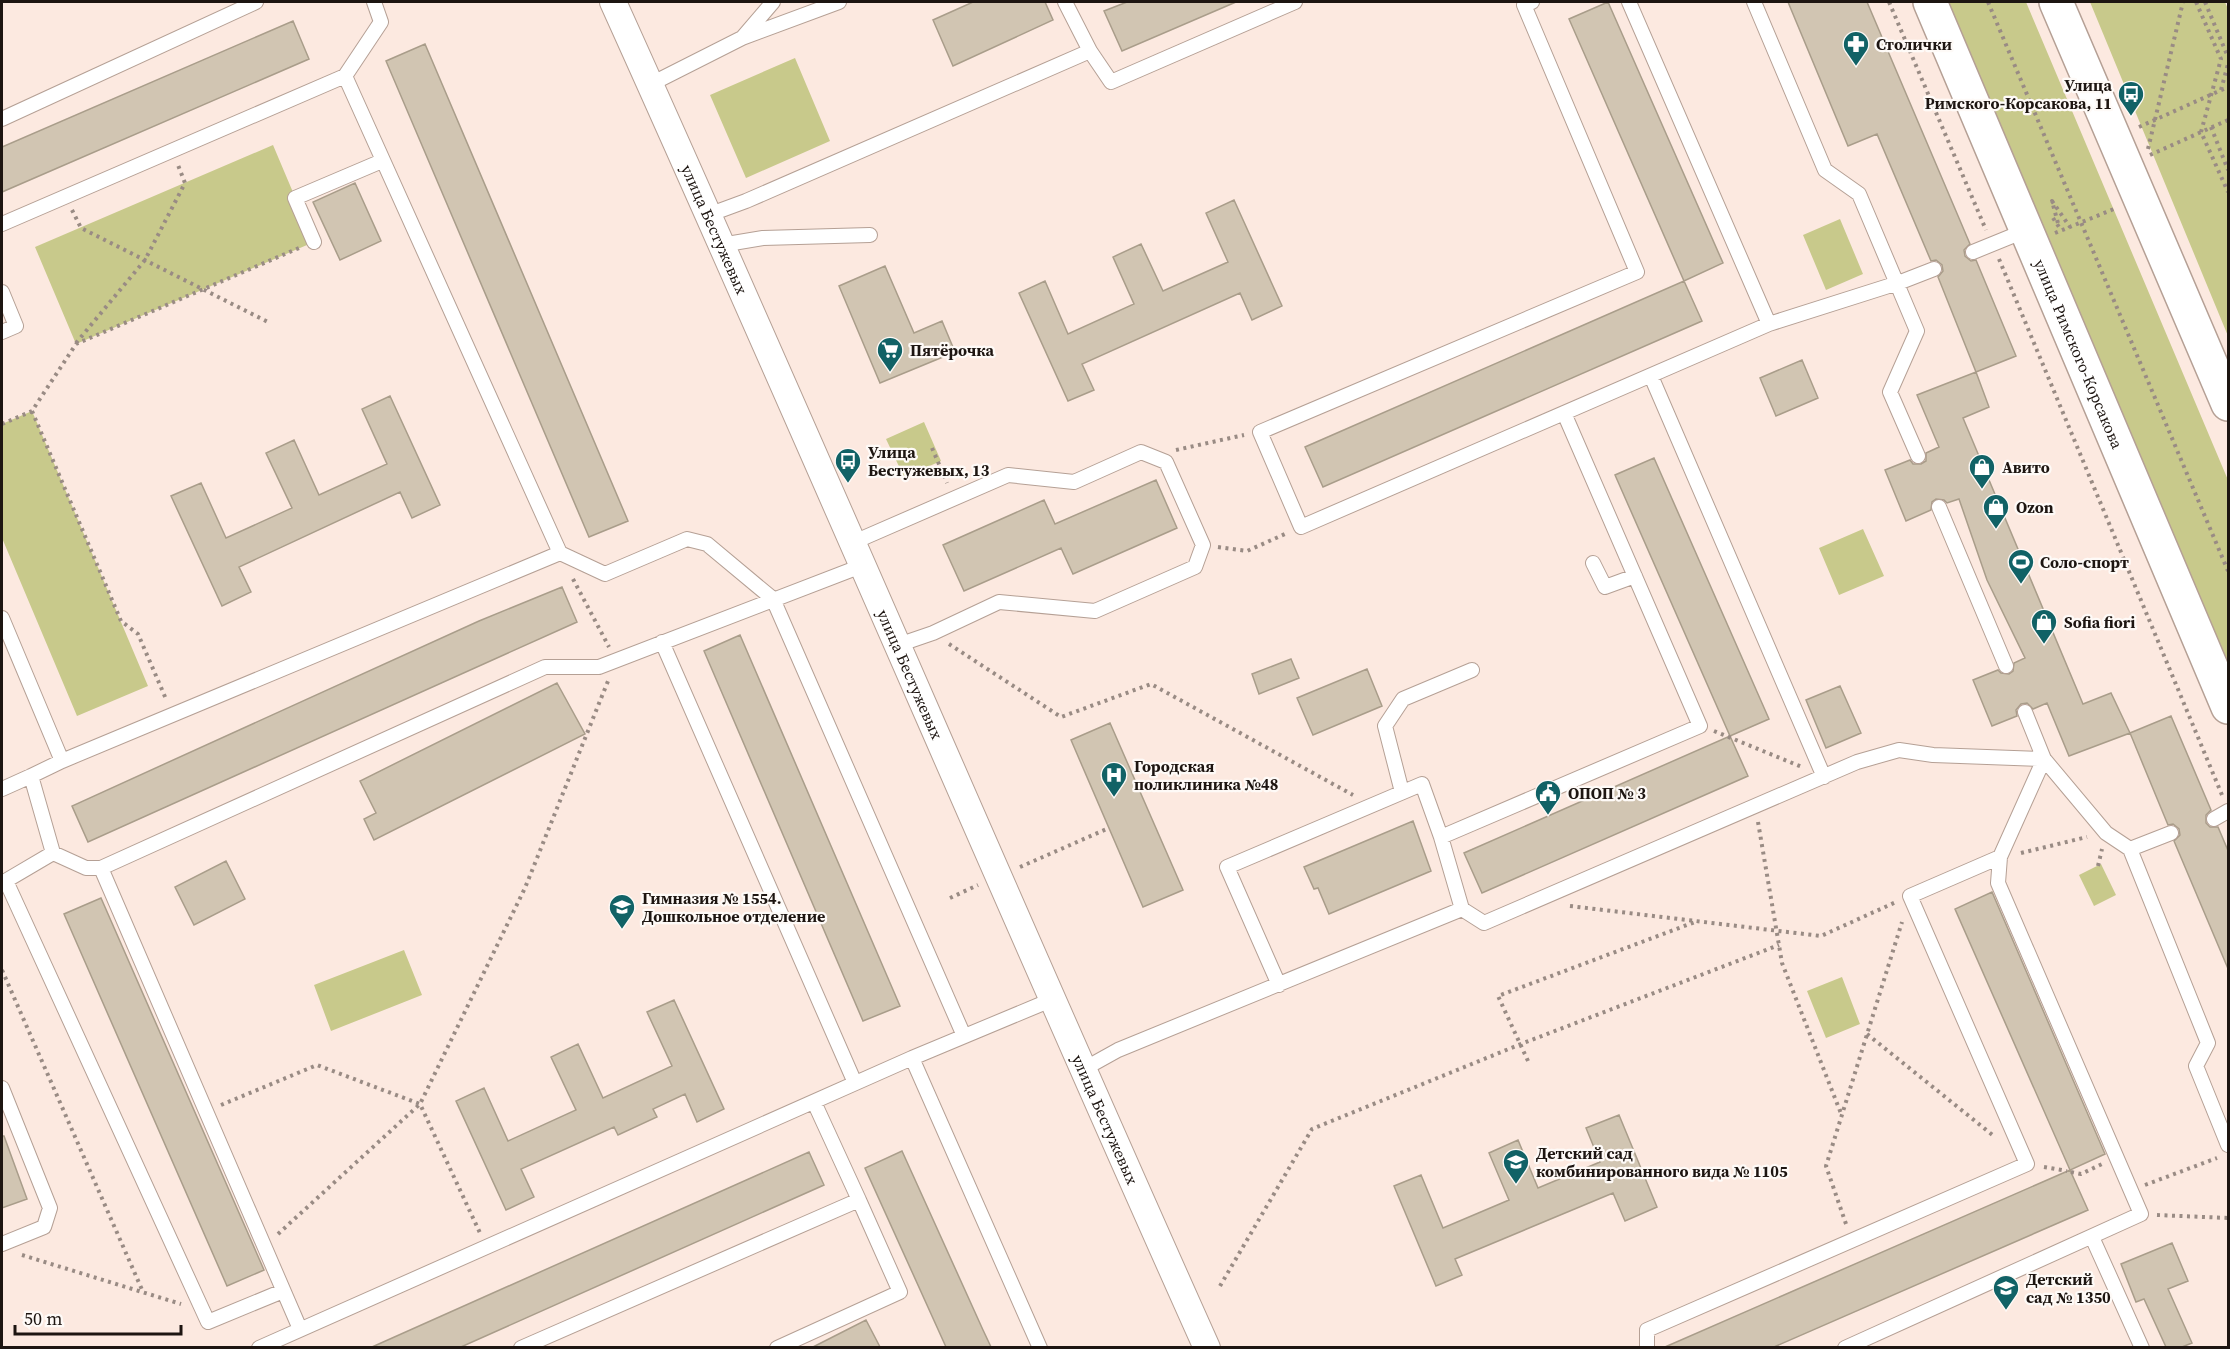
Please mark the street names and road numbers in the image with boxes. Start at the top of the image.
street label: улица Бестужевых [676,161,753,298]
street label: улица Римского-Корсакова [2029,256,2129,453]
street label: улица Бестужевых [872,606,949,743]
street label: улица Бестужевых [1067,1051,1144,1188]

